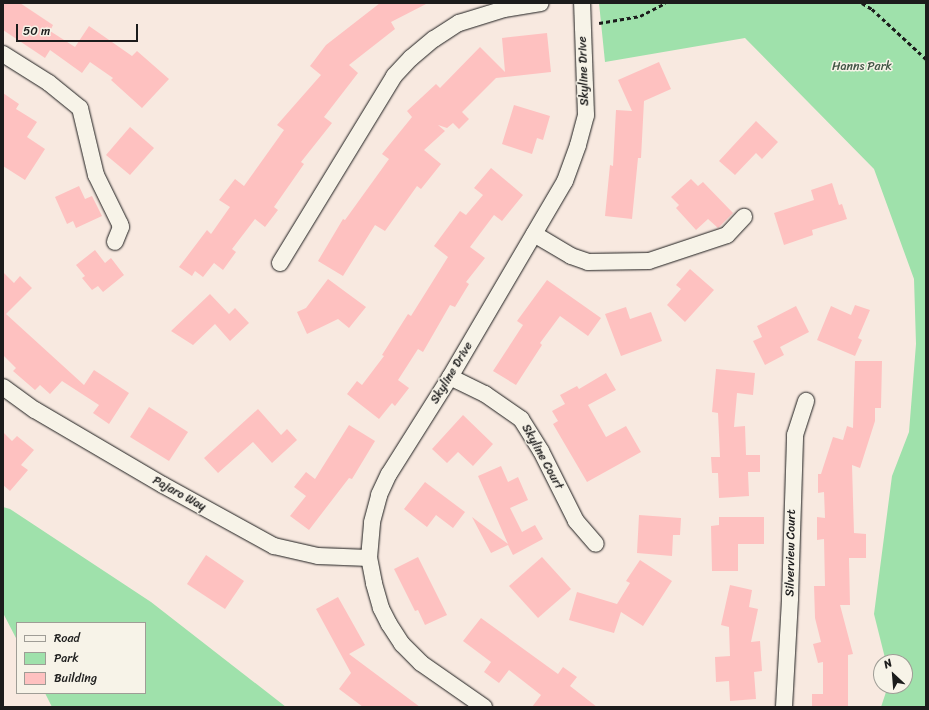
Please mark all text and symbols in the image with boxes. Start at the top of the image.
scale bar [18,16,140,42]
text: 50 m [23,20,50,42]
street label: Skyline Drive [576,36,592,106]
park label: Hanns Park [832,60,892,74]
street label: Skyline Drive [428,339,476,407]
street label: Skyline Court [518,422,566,492]
street label: Pajaro Way [150,473,208,515]
street label: Silverview Court [783,509,799,597]
legend [16,622,146,694]
text: Road [54,627,80,649]
text: Park [54,647,79,669]
text: N [880,653,896,674]
north arrow [873,654,913,694]
text: Building [54,667,97,689]

